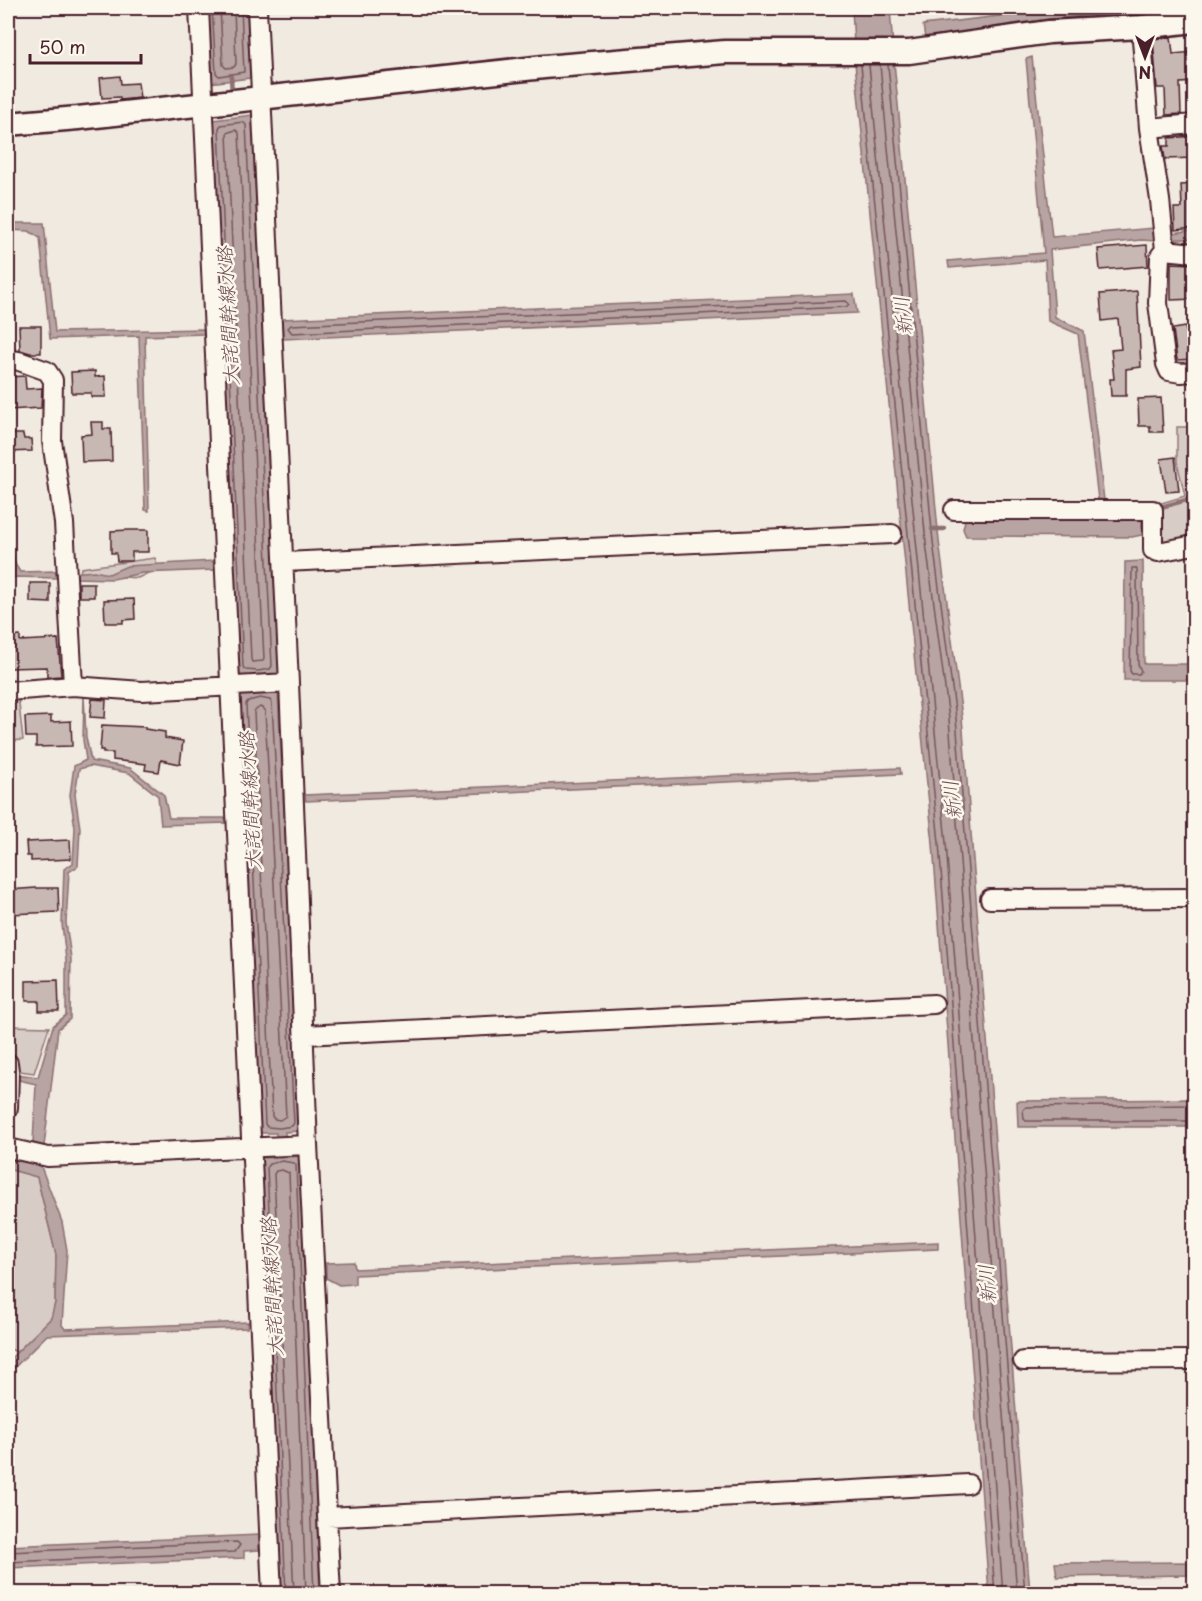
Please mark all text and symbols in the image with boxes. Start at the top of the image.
scale bar [30,27,141,65]
north arrow [1115,27,1175,87]
text: 50 m [39,33,86,60]
text: N [1139,61,1151,85]
water label: 大詫間幹線水路 [208,244,246,387]
water label: 新川 [885,295,919,337]
water label: 大詫間幹線水路 [230,729,268,872]
water label: 新川 [934,779,968,821]
water label: 大詫間幹線水路 [252,1215,290,1358]
water label: 新川 [970,1263,1002,1305]

